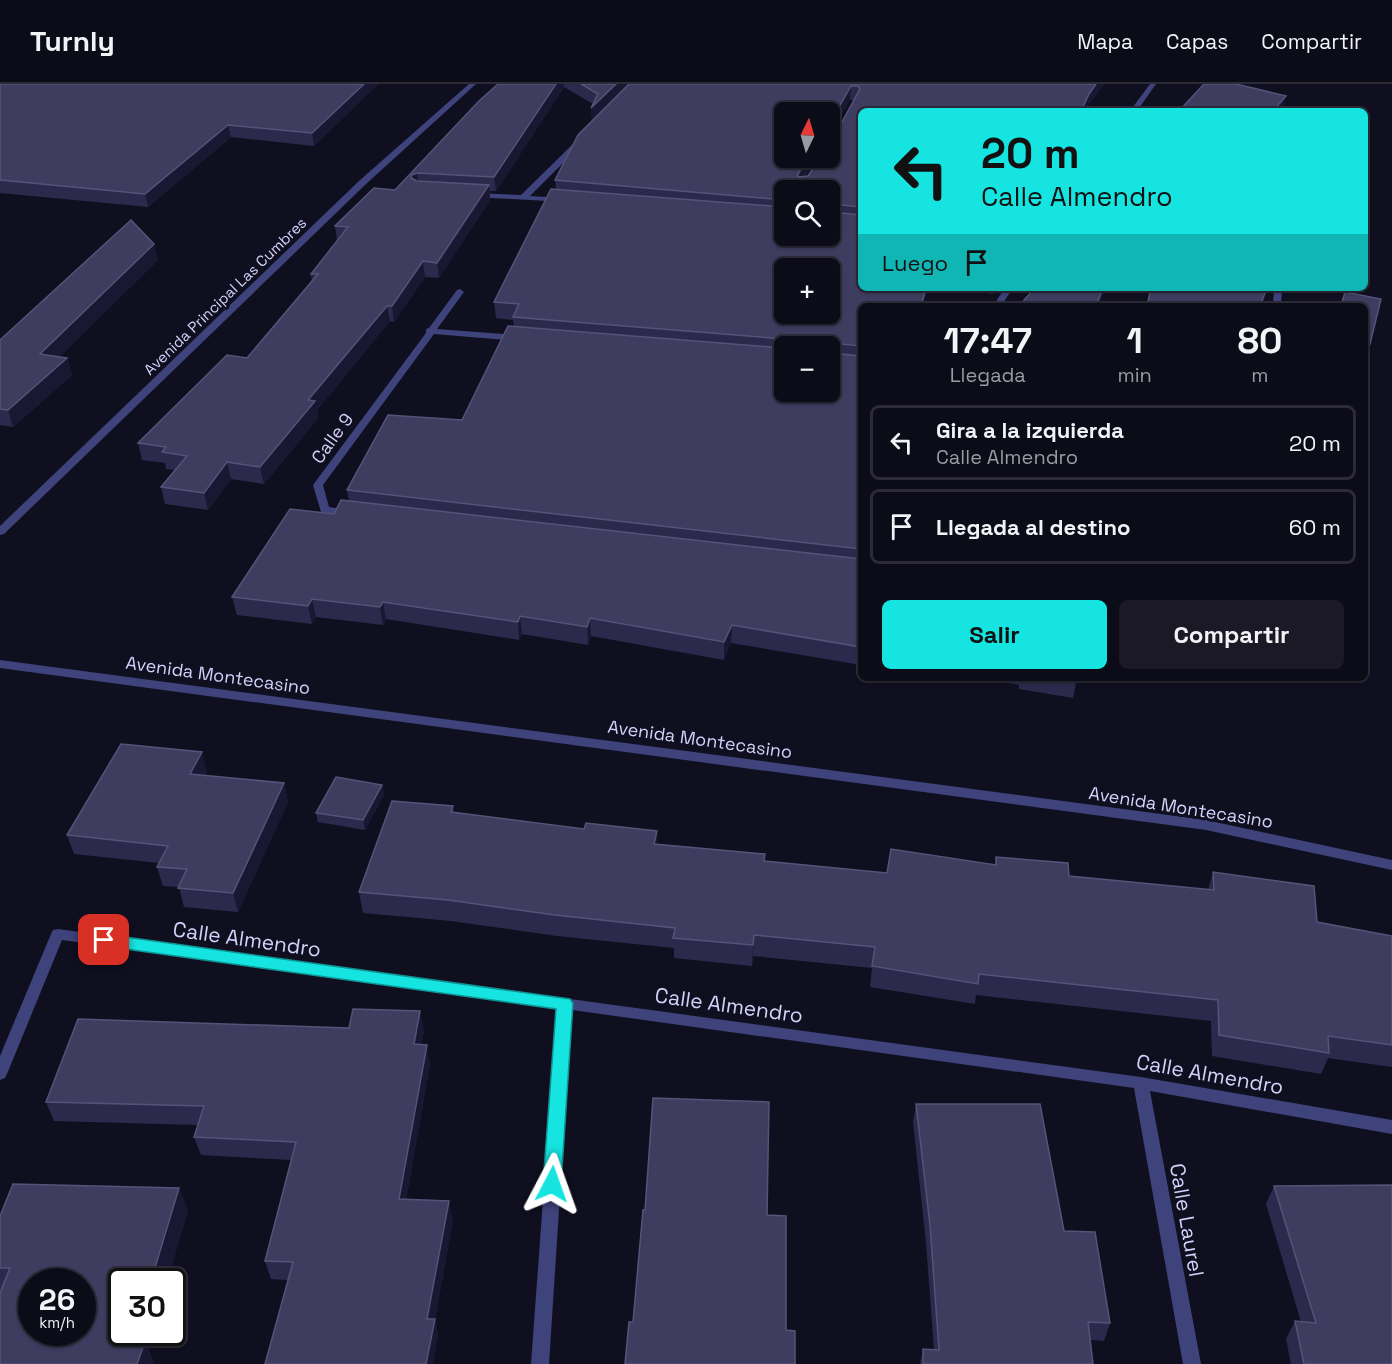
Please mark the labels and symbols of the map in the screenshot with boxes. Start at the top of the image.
north arrow [774,102,840,168]
street label: Avenida Principal Las Cumbres [140,213,310,379]
street label: Calle 9 [306,408,358,468]
street label: Avenida Montecasino [124,651,312,699]
street label: Avenida Montecasino [606,715,794,763]
street label: Avenida Montecasino [1087,781,1275,833]
pin [78,914,129,965]
street label: Calle Almendro [171,915,323,963]
street label: Calle Almendro [653,981,805,1029]
street label: Calle Almendro [1134,1048,1286,1100]
position arrow [520,1152,584,1216]
street label: Calle Laurel [1164,1161,1210,1279]
speed limit sign: 30 [108,1268,186,1346]

